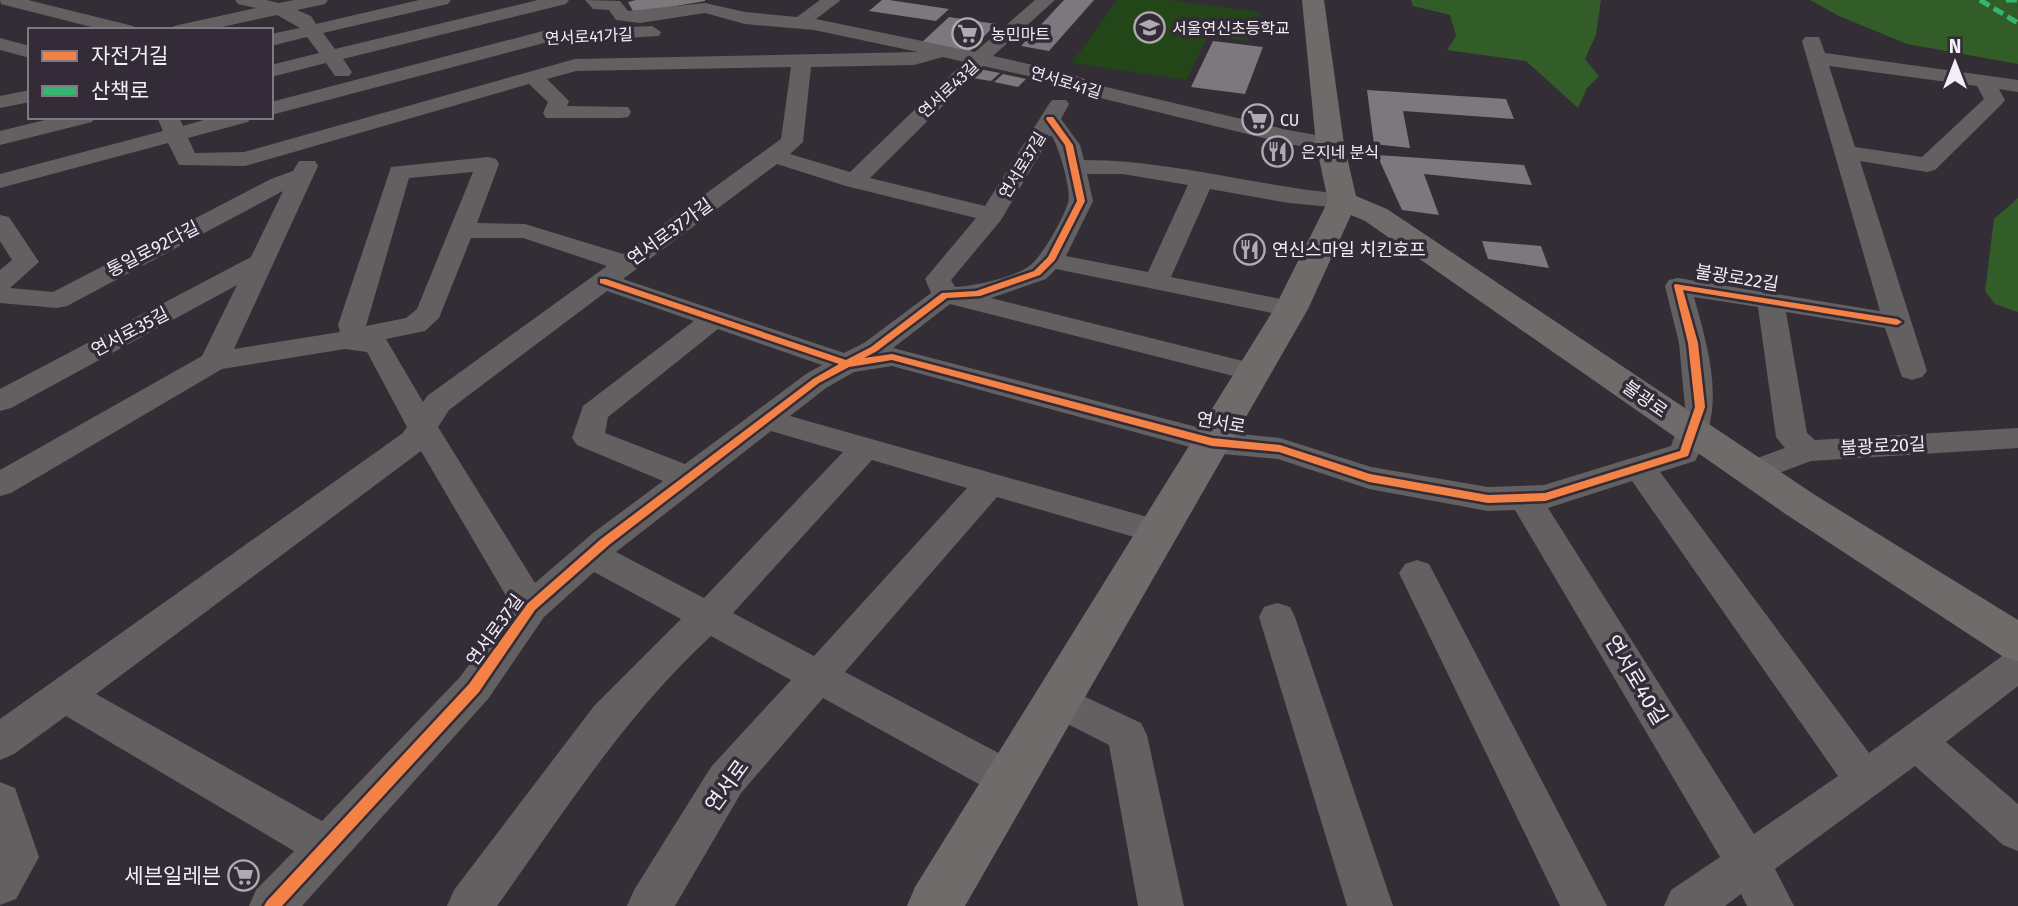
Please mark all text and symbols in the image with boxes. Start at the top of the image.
school or university icon: 서울연신초등학교 [1132,11,1166,45]
supermarket icon: 농민마트 [951,17,985,51]
place label: 서울연신초등학교 [1172,19,1290,38]
street label: 연서로41가길 [545,25,634,48]
place label: 농민마트 [991,25,1050,44]
legend [28,28,273,119]
north arrow [1920,28,1990,98]
text: N [1949,35,1961,58]
text: 자전거길 [91,43,168,69]
street label: 연서로43길 [914,57,982,122]
street label: 연서로41길 [1028,63,1104,102]
text: 산책로 [91,78,149,104]
supermarket icon: CU [1240,103,1274,137]
place label: CU [1280,111,1299,130]
street label: 연서로37길 [995,129,1050,202]
restaurant icon: 은지네 분식 [1261,135,1295,169]
place label: 은지네 분식 [1301,143,1379,162]
street label: 연서로37가길 [623,194,717,270]
street label: 통일로92다길 [103,216,203,282]
restaurant icon: 연신스마일 치킨호프 [1232,233,1266,267]
place label: 연신스마일 치킨호프 [1272,239,1426,261]
street label: 불광로22길 [1694,261,1780,295]
street label: 연서로35길 [88,303,172,361]
street label: 불광로 [1618,376,1672,422]
street label: 연서로 [1195,408,1247,438]
street label: 불광로20길 [1840,433,1926,459]
street label: 연서로37길 [462,590,528,670]
street label: 연서로40길 [1599,630,1673,730]
street label: 연서로 [699,755,755,817]
supermarket icon: 세븐일레븐 [227,859,261,893]
place label: 세븐일레븐 [124,863,221,889]

